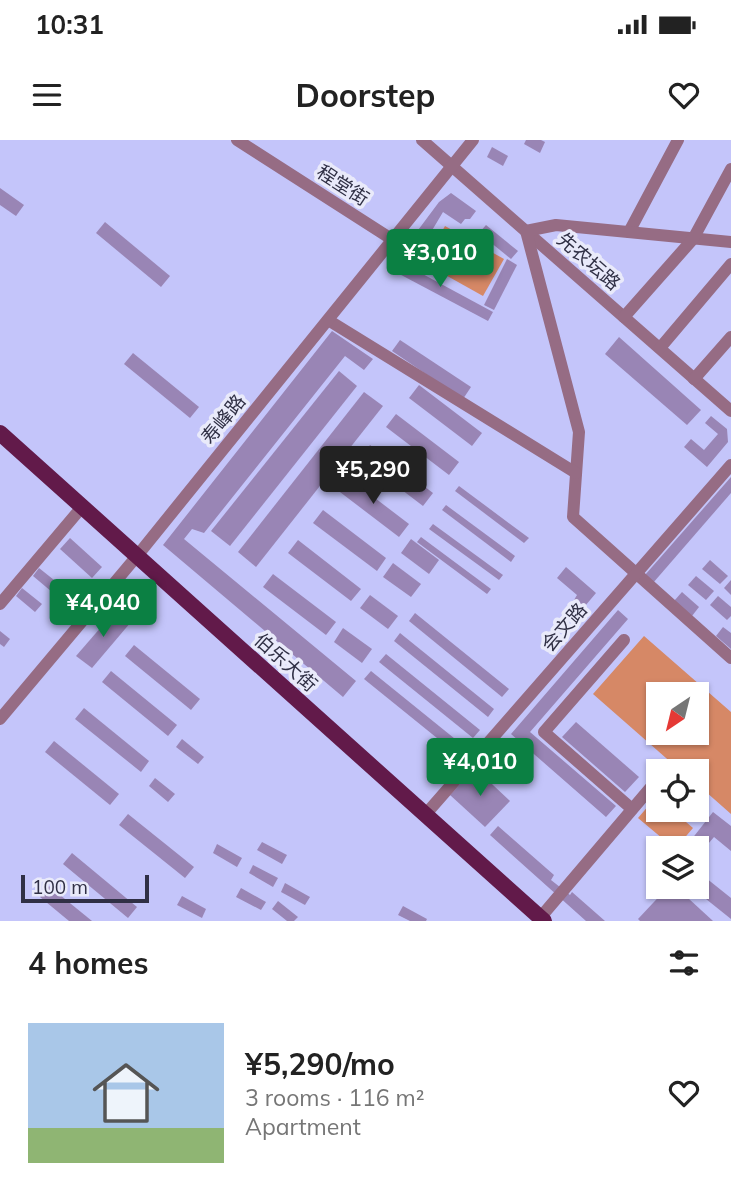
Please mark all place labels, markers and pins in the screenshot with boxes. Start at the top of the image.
pin: ¥3,010 [383,230,497,289]
pin: ¥5,290 [316,446,430,506]
pin: ¥4,040 [46,580,160,639]
pin: ¥4,010 [423,738,537,798]

